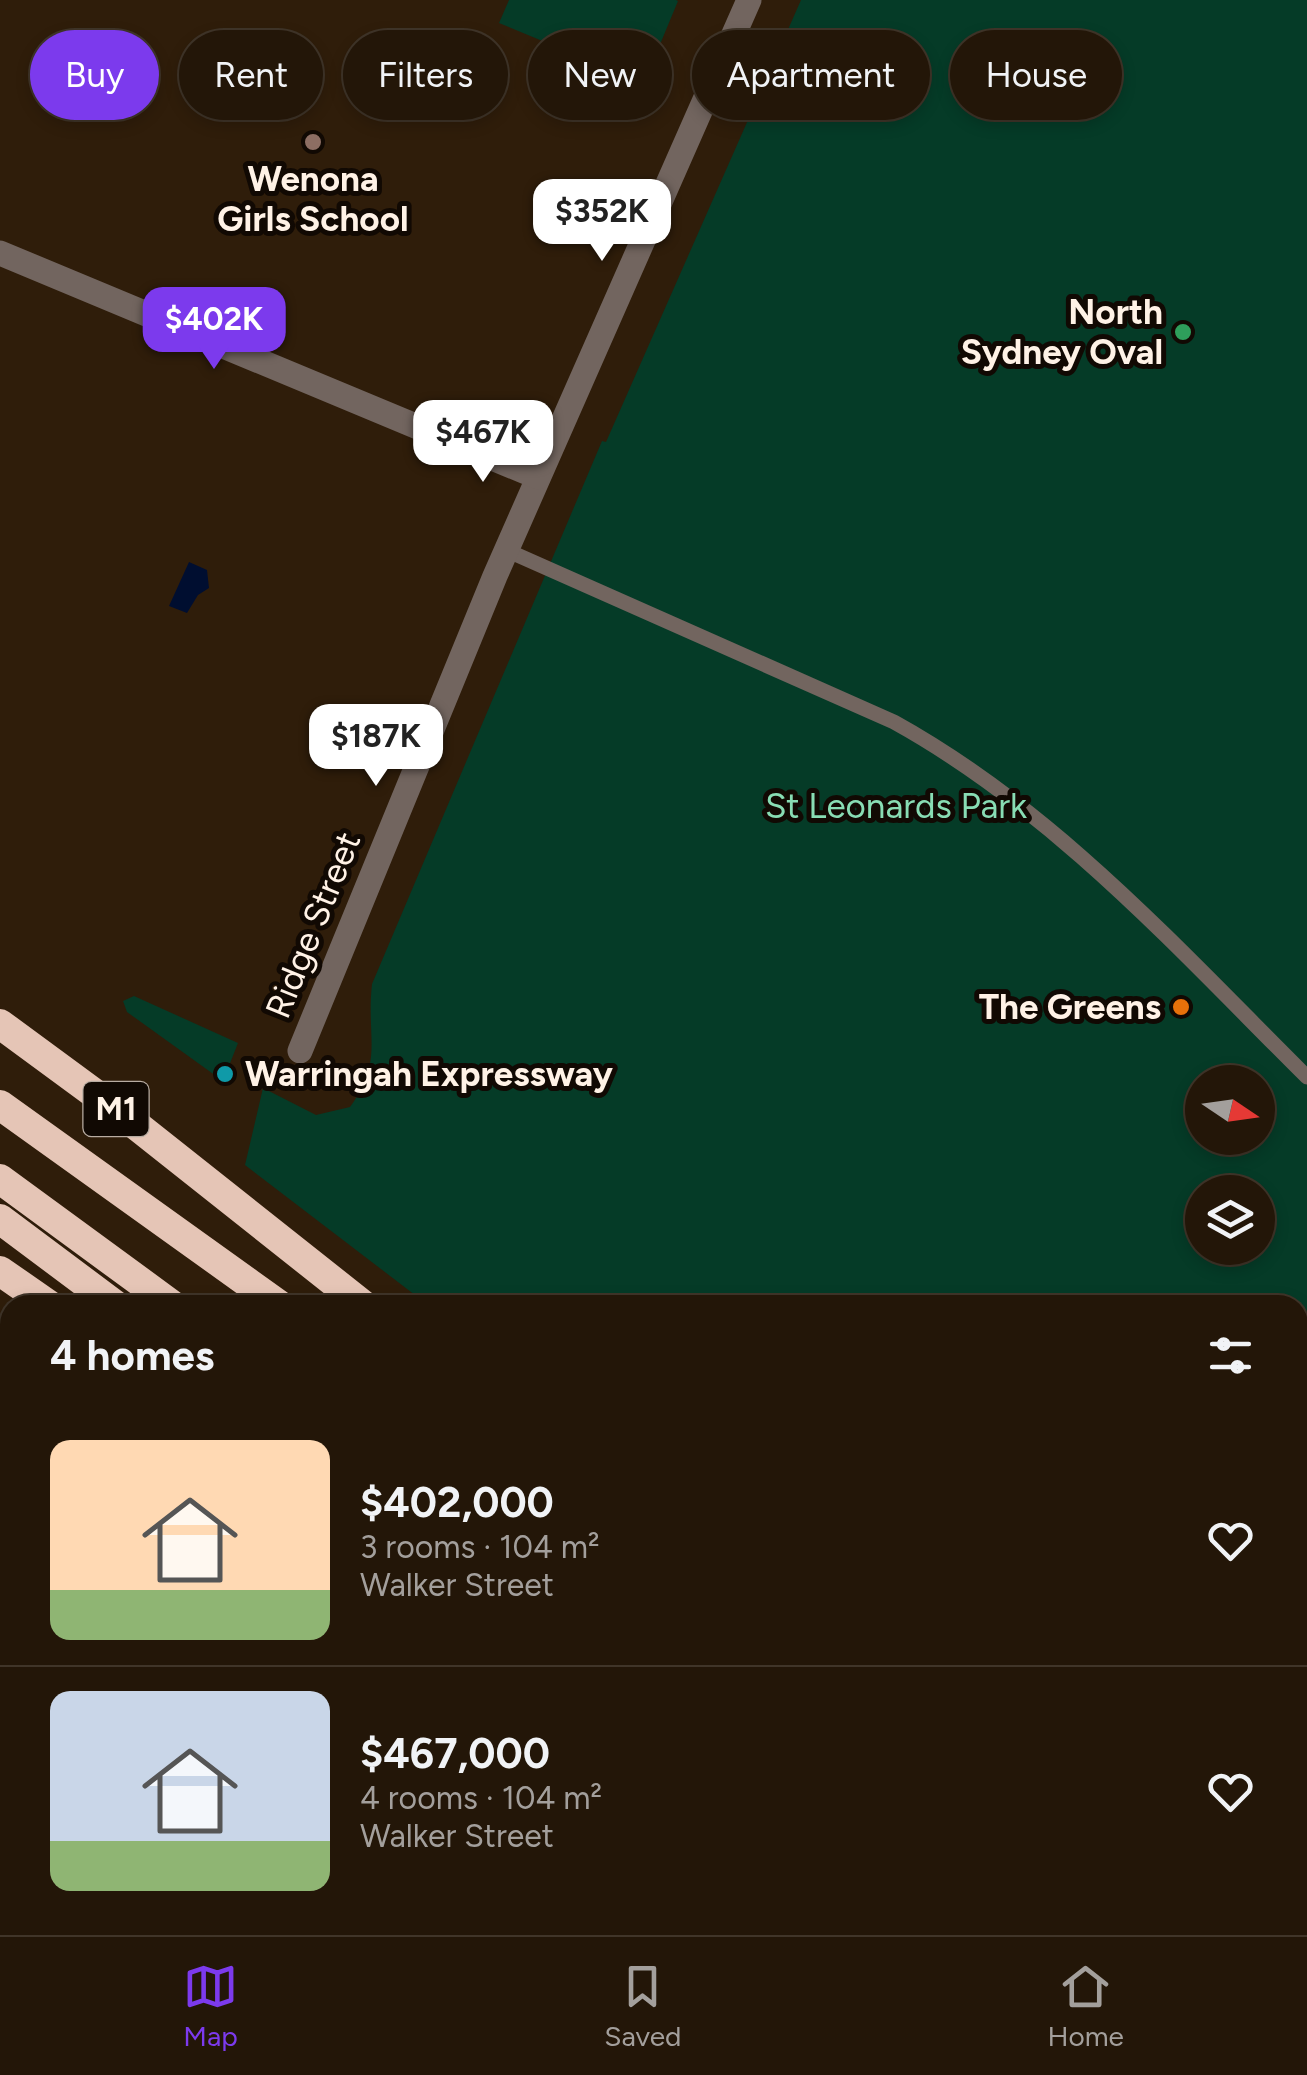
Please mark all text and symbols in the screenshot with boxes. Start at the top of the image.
chip: Buy [30,30,159,120]
chip: Rent [179,30,323,120]
chip: Filters [343,30,508,120]
chip: New [528,30,672,120]
chip: Apartment [692,30,930,120]
chip: House [950,30,1122,120]
marker: Wenona Girls School [302,131,324,153]
place label: Wenona Girls School [217,158,409,240]
pin: $352K [532,179,672,264]
text: $352K [555,192,649,230]
pin: $402K [144,287,284,372]
place label: North Sydney Oval [961,291,1163,373]
text: $402K [165,300,263,338]
marker: North Sydney Oval [1172,321,1194,343]
pin: $467K [413,400,553,485]
text: $467K [435,413,531,451]
pin: $187K [306,704,446,789]
text: $187K [331,717,421,755]
park label: St Leonards Park [765,785,1027,827]
street label: Ridge Street [257,826,369,1024]
place label: The Greens [979,986,1161,1028]
marker: The Greens [1170,996,1192,1018]
place label: Warringah Expressway [245,1053,614,1095]
marker: Warringah Expressway [214,1063,236,1085]
north arrow [1185,1065,1275,1155]
map controls [1185,1065,1275,1265]
road number: M1 [84,1082,148,1136]
button: layers [1185,1175,1275,1265]
icon: filters [1203,1328,1258,1383]
text: 4 homes [50,1330,214,1381]
text: $402,000 [360,1477,554,1528]
icon: home [130,1480,250,1600]
icon: heart [1203,1513,1258,1568]
text: 3 rooms · 104 m² [360,1528,600,1566]
text: Walker Street [360,1566,554,1604]
text: $467,000 [360,1728,550,1779]
icon: home [130,1731,250,1851]
icon: heart [1203,1764,1258,1819]
text: 4 rooms · 104 m² [360,1779,602,1817]
text: Walker Street [360,1817,554,1855]
tab: Map [183,1959,238,2053]
tab: Saved [604,1959,681,2053]
tab: Home [1048,1959,1124,2053]

